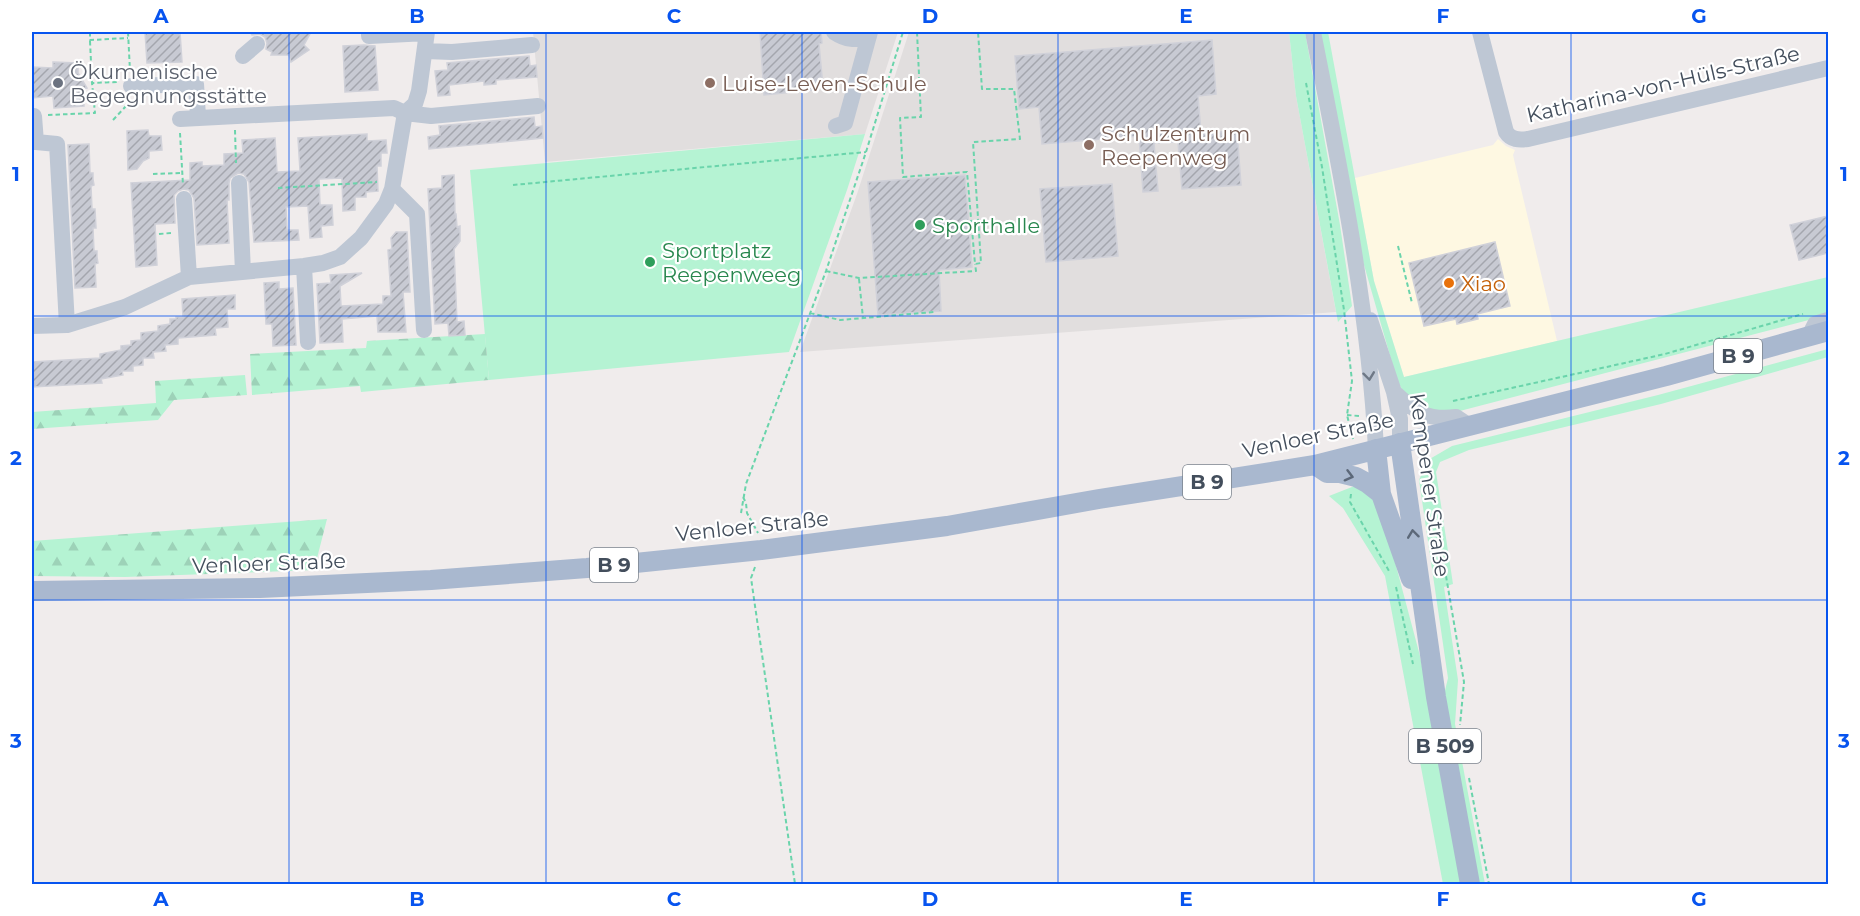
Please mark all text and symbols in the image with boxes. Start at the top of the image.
text: A [152,4,169,28]
text: B [409,4,425,28]
text: C [667,4,682,28]
text: D [922,4,938,28]
text: E [1179,4,1193,28]
text: F [1437,4,1450,28]
text: G [1691,4,1707,28]
street label: Katharina-von-Hüls-Straße [1524,40,1802,128]
place label: Ökumenische Begegnungsstätte [70,59,267,108]
place label: Luise-Leven-Schule [722,71,927,96]
marker: Ökumenische Begegnungsstätte [51,76,65,90]
marker: Luise-Leven-Schule [703,76,717,90]
place label: Schulzentrum Reepenweg [1101,121,1250,170]
marker: Schulzentrum Reepenweg [1082,138,1096,152]
text: 1 [12,162,20,186]
text: 1 [1840,162,1848,186]
place label: Sporthalle [932,213,1040,238]
marker: Sporthalle [913,218,927,232]
place label: Sportplatz Reepenweeg [662,238,801,287]
marker: Sportplatz Reepenweeg [643,255,657,269]
place label: Xiao [1461,271,1506,296]
marker: Xiao [1442,276,1456,290]
road number: B 9 [1714,339,1762,373]
one-way arrow [1363,372,1375,381]
street label: Kempener Straße [1405,392,1455,578]
street label: Venloer Straße [1240,407,1396,463]
text: 2 [10,446,22,470]
text: 2 [1838,446,1850,470]
road number: B 9 [1183,465,1231,499]
one-way arrow [1343,469,1354,481]
street label: Venloer Straße [674,506,830,546]
one-way arrow [1407,529,1420,538]
street label: Venloer Straße [192,548,346,578]
road number: B 9 [590,548,638,582]
text: 3 [9,729,22,753]
road number: B 509 [1409,729,1481,763]
text: 3 [1837,729,1850,753]
text: A [152,887,169,911]
text: B [409,887,425,911]
text: C [667,887,682,911]
text: D [922,887,938,911]
text: E [1179,887,1193,911]
text: F [1437,887,1450,911]
text: G [1691,887,1707,911]

